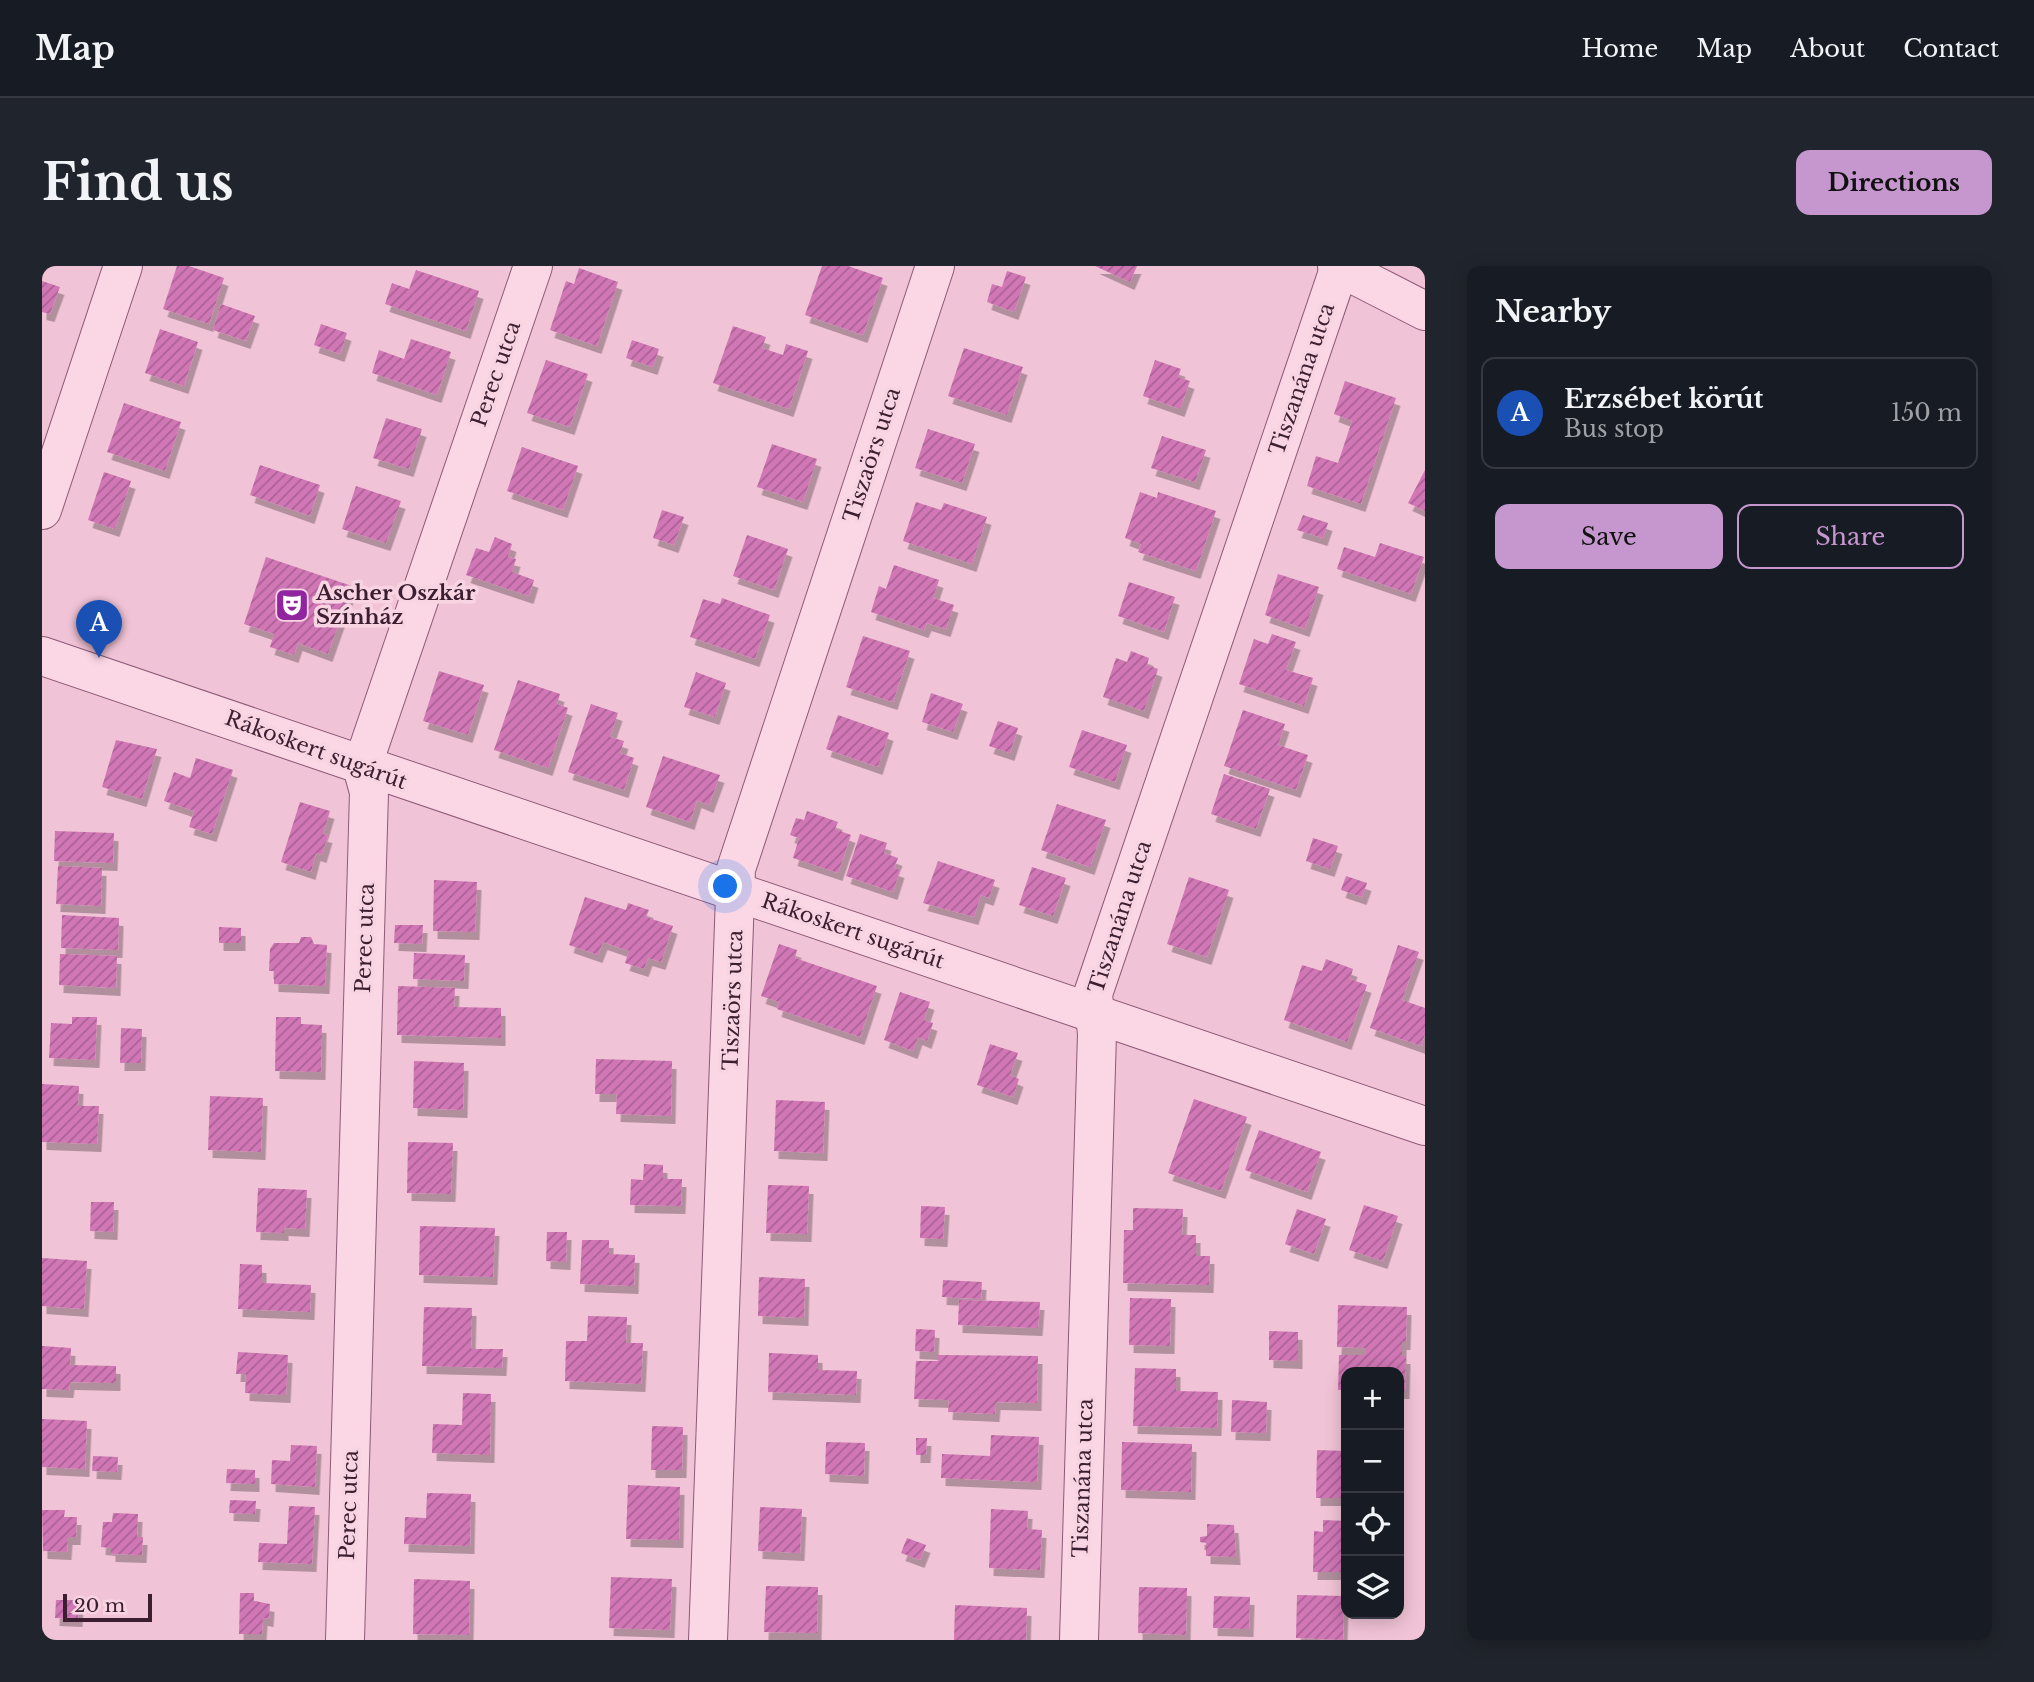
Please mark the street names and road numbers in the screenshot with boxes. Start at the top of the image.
street label: Tiszanána utca [1264,299,1340,458]
street label: Perec utca [466,318,526,430]
street label: Tiszaörs utca [838,384,906,526]
street label: Rákoskert sugárút [222,705,411,795]
street label: Tiszanána utca [1083,837,1157,997]
street label: Perec utca [350,882,380,993]
street label: Rákoskert sugárút [758,888,948,975]
street label: Tiszaörs utca [718,929,748,1071]
street label: Tiszanána utca [1067,1398,1099,1558]
street label: Perec utca [334,1449,364,1560]

